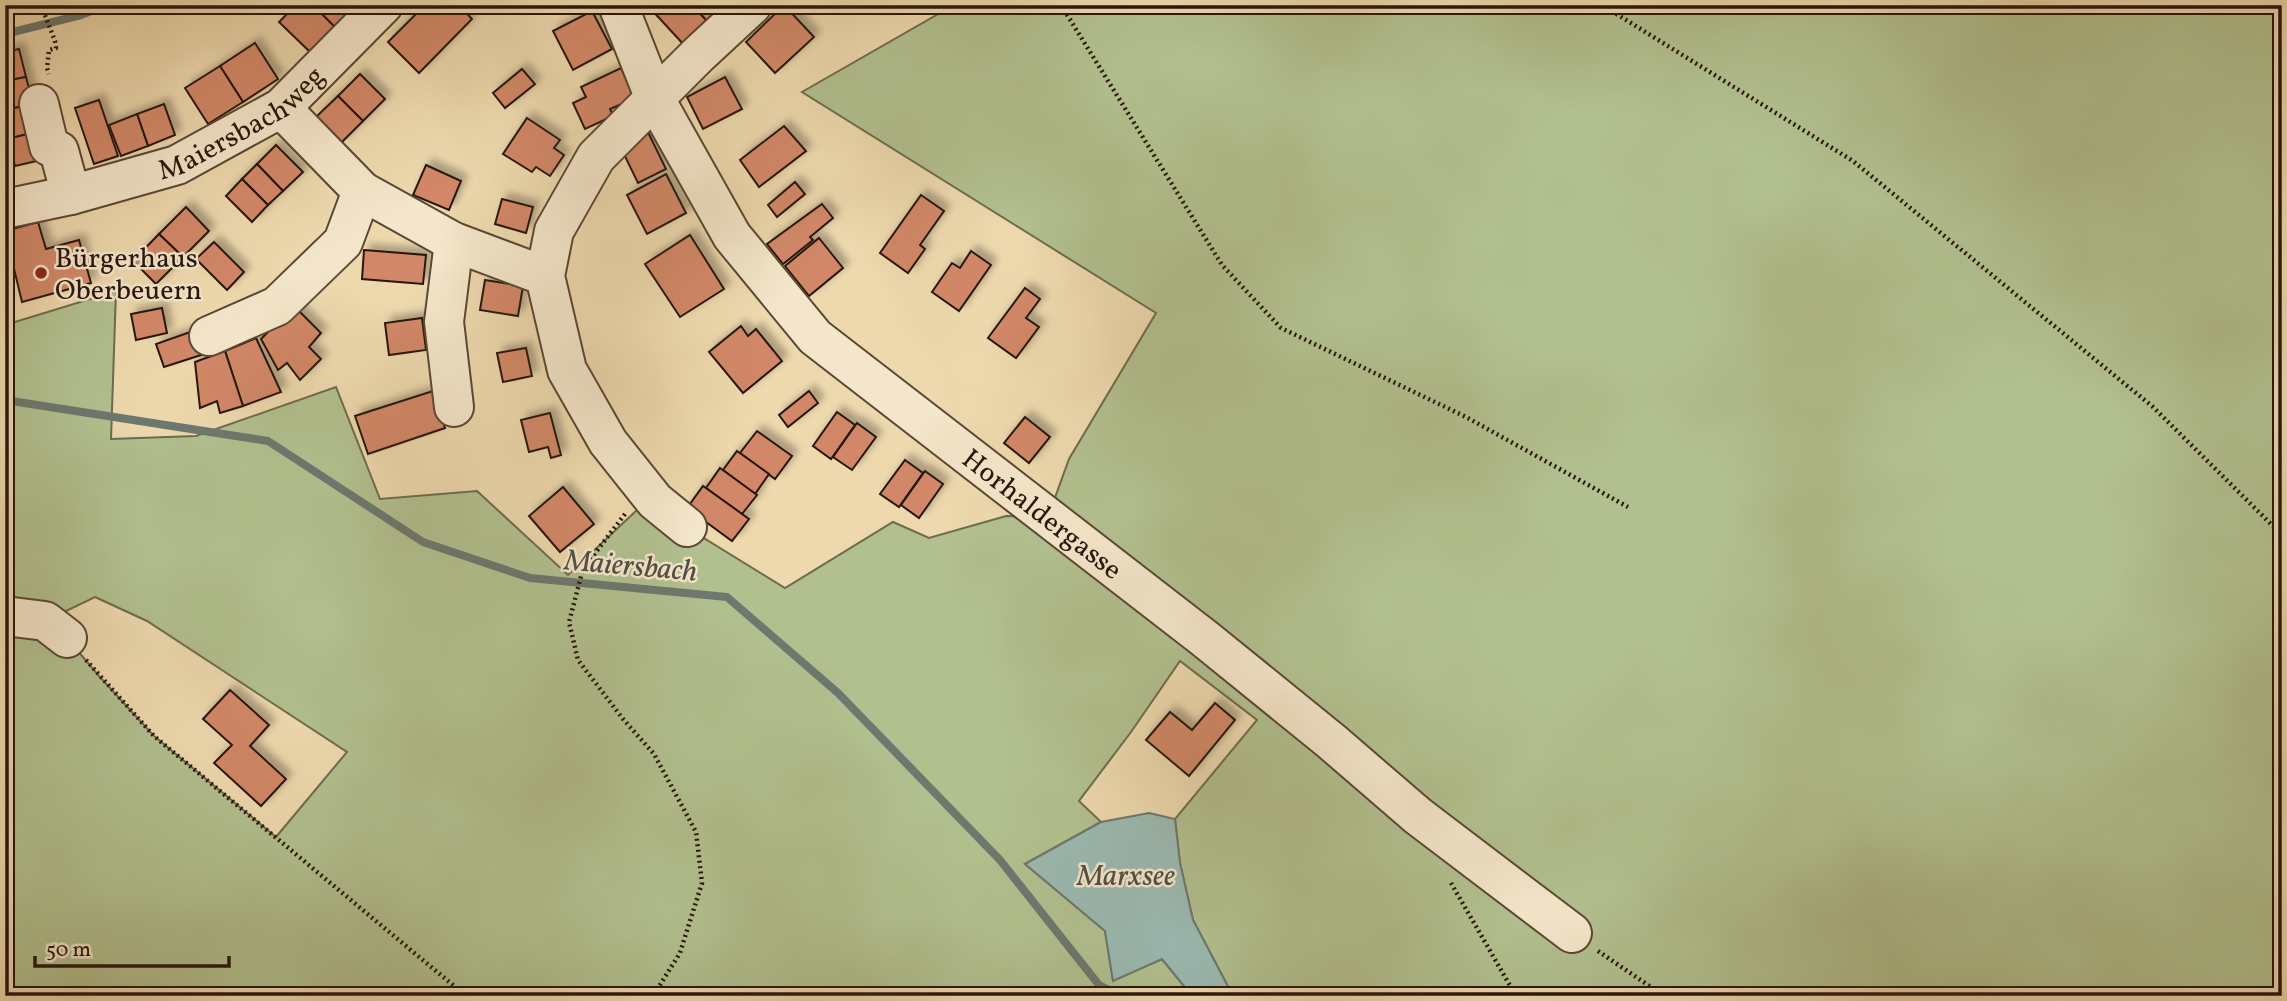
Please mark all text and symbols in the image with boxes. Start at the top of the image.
street label: Maiersbachweg [154,58,334,191]
place label: Bürgerhaus Oberbeuern [55,240,202,311]
marker: Bürgerhaus Oberbeuern [33,265,49,281]
street label: Horhaldergasse [953,441,1130,590]
water label: Maiersbach [562,540,699,594]
water label: Marxsee [1076,856,1175,898]
scale bar [35,924,229,968]
text: 50 m [46,936,91,965]

